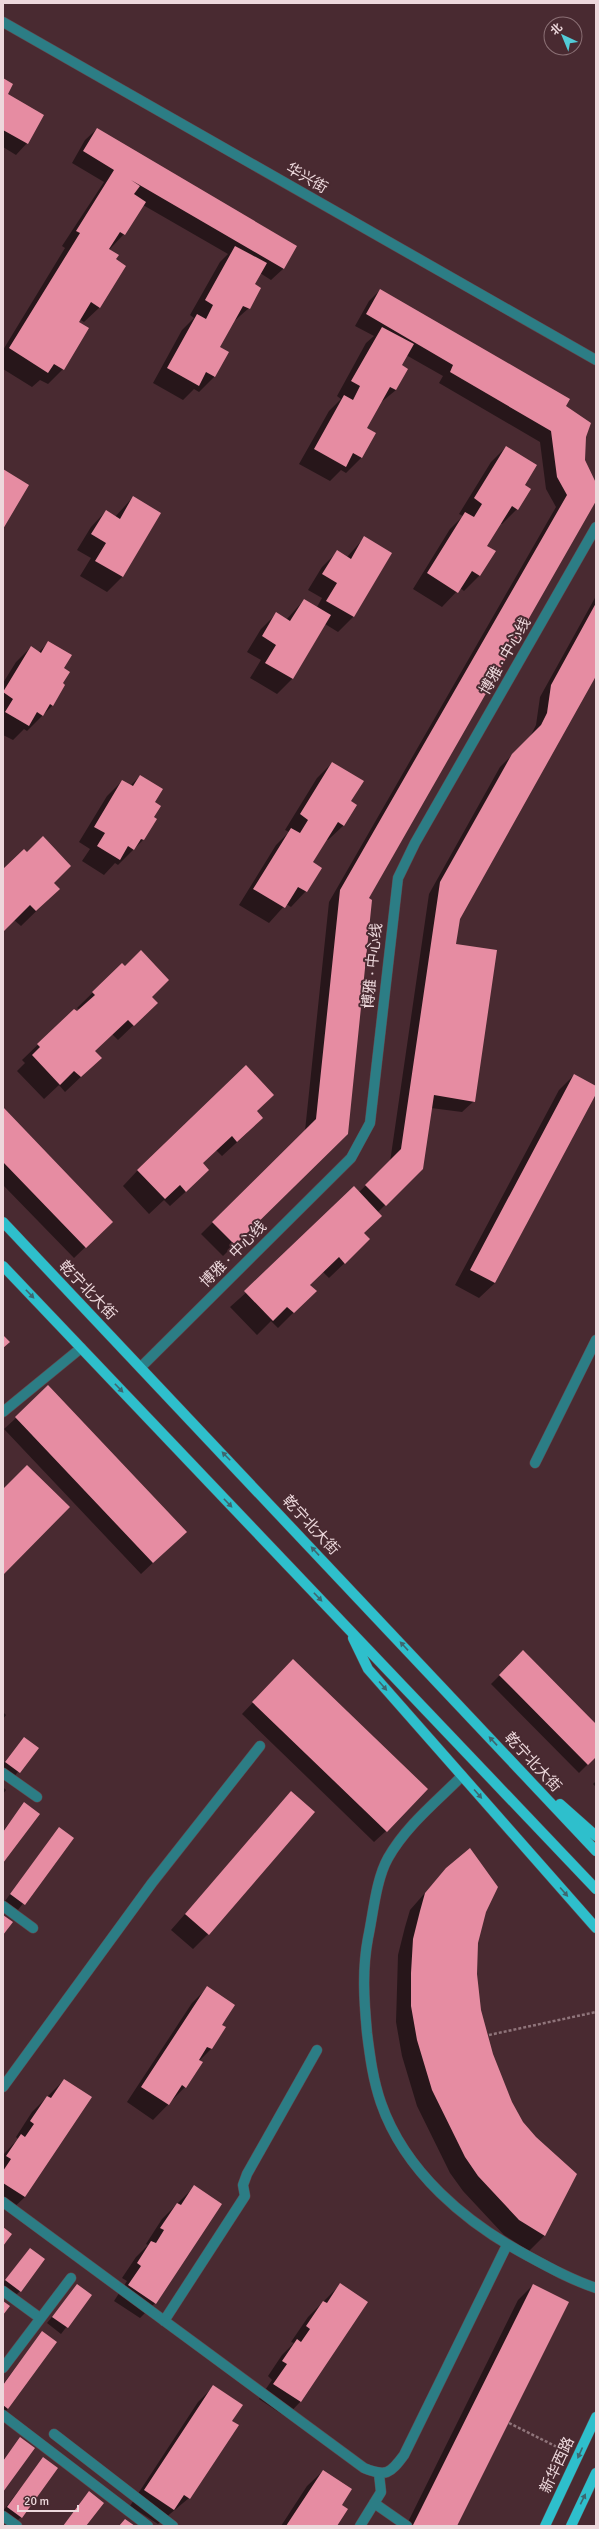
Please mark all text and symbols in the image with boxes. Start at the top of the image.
north arrow [543,16,583,56]
text: 北 [548,21,565,38]
street label: 华兴街 [283,159,331,197]
street label: 博雅 · 中心线 [476,614,534,698]
street label: 博雅 · 中心线 [359,922,385,1010]
street label: 博雅 · 中心线 [196,1217,270,1291]
street label: 乾宁北大街 [55,1257,121,1323]
one-way arrow [25,1289,35,1299]
one-way arrow [115,1383,124,1393]
one-way arrow [221,1451,231,1461]
street label: 乾宁北大街 [279,1491,343,1559]
one-way arrow [223,1498,233,1508]
one-way arrow [310,1546,320,1556]
one-way arrow [313,1592,323,1602]
one-way arrow [399,1641,409,1651]
one-way arrow [379,1681,388,1691]
street label: 乾宁北大街 [501,1728,565,1796]
one-way arrow [488,1736,497,1746]
one-way arrow [474,1789,483,1800]
one-way arrow [560,1887,569,1897]
street label: 新华西路 [536,2434,578,2496]
one-way arrow [577,2447,583,2458]
scale bar [18,2487,78,2513]
text: 20 m [24,2494,49,2509]
one-way arrow [580,2494,586,2505]

